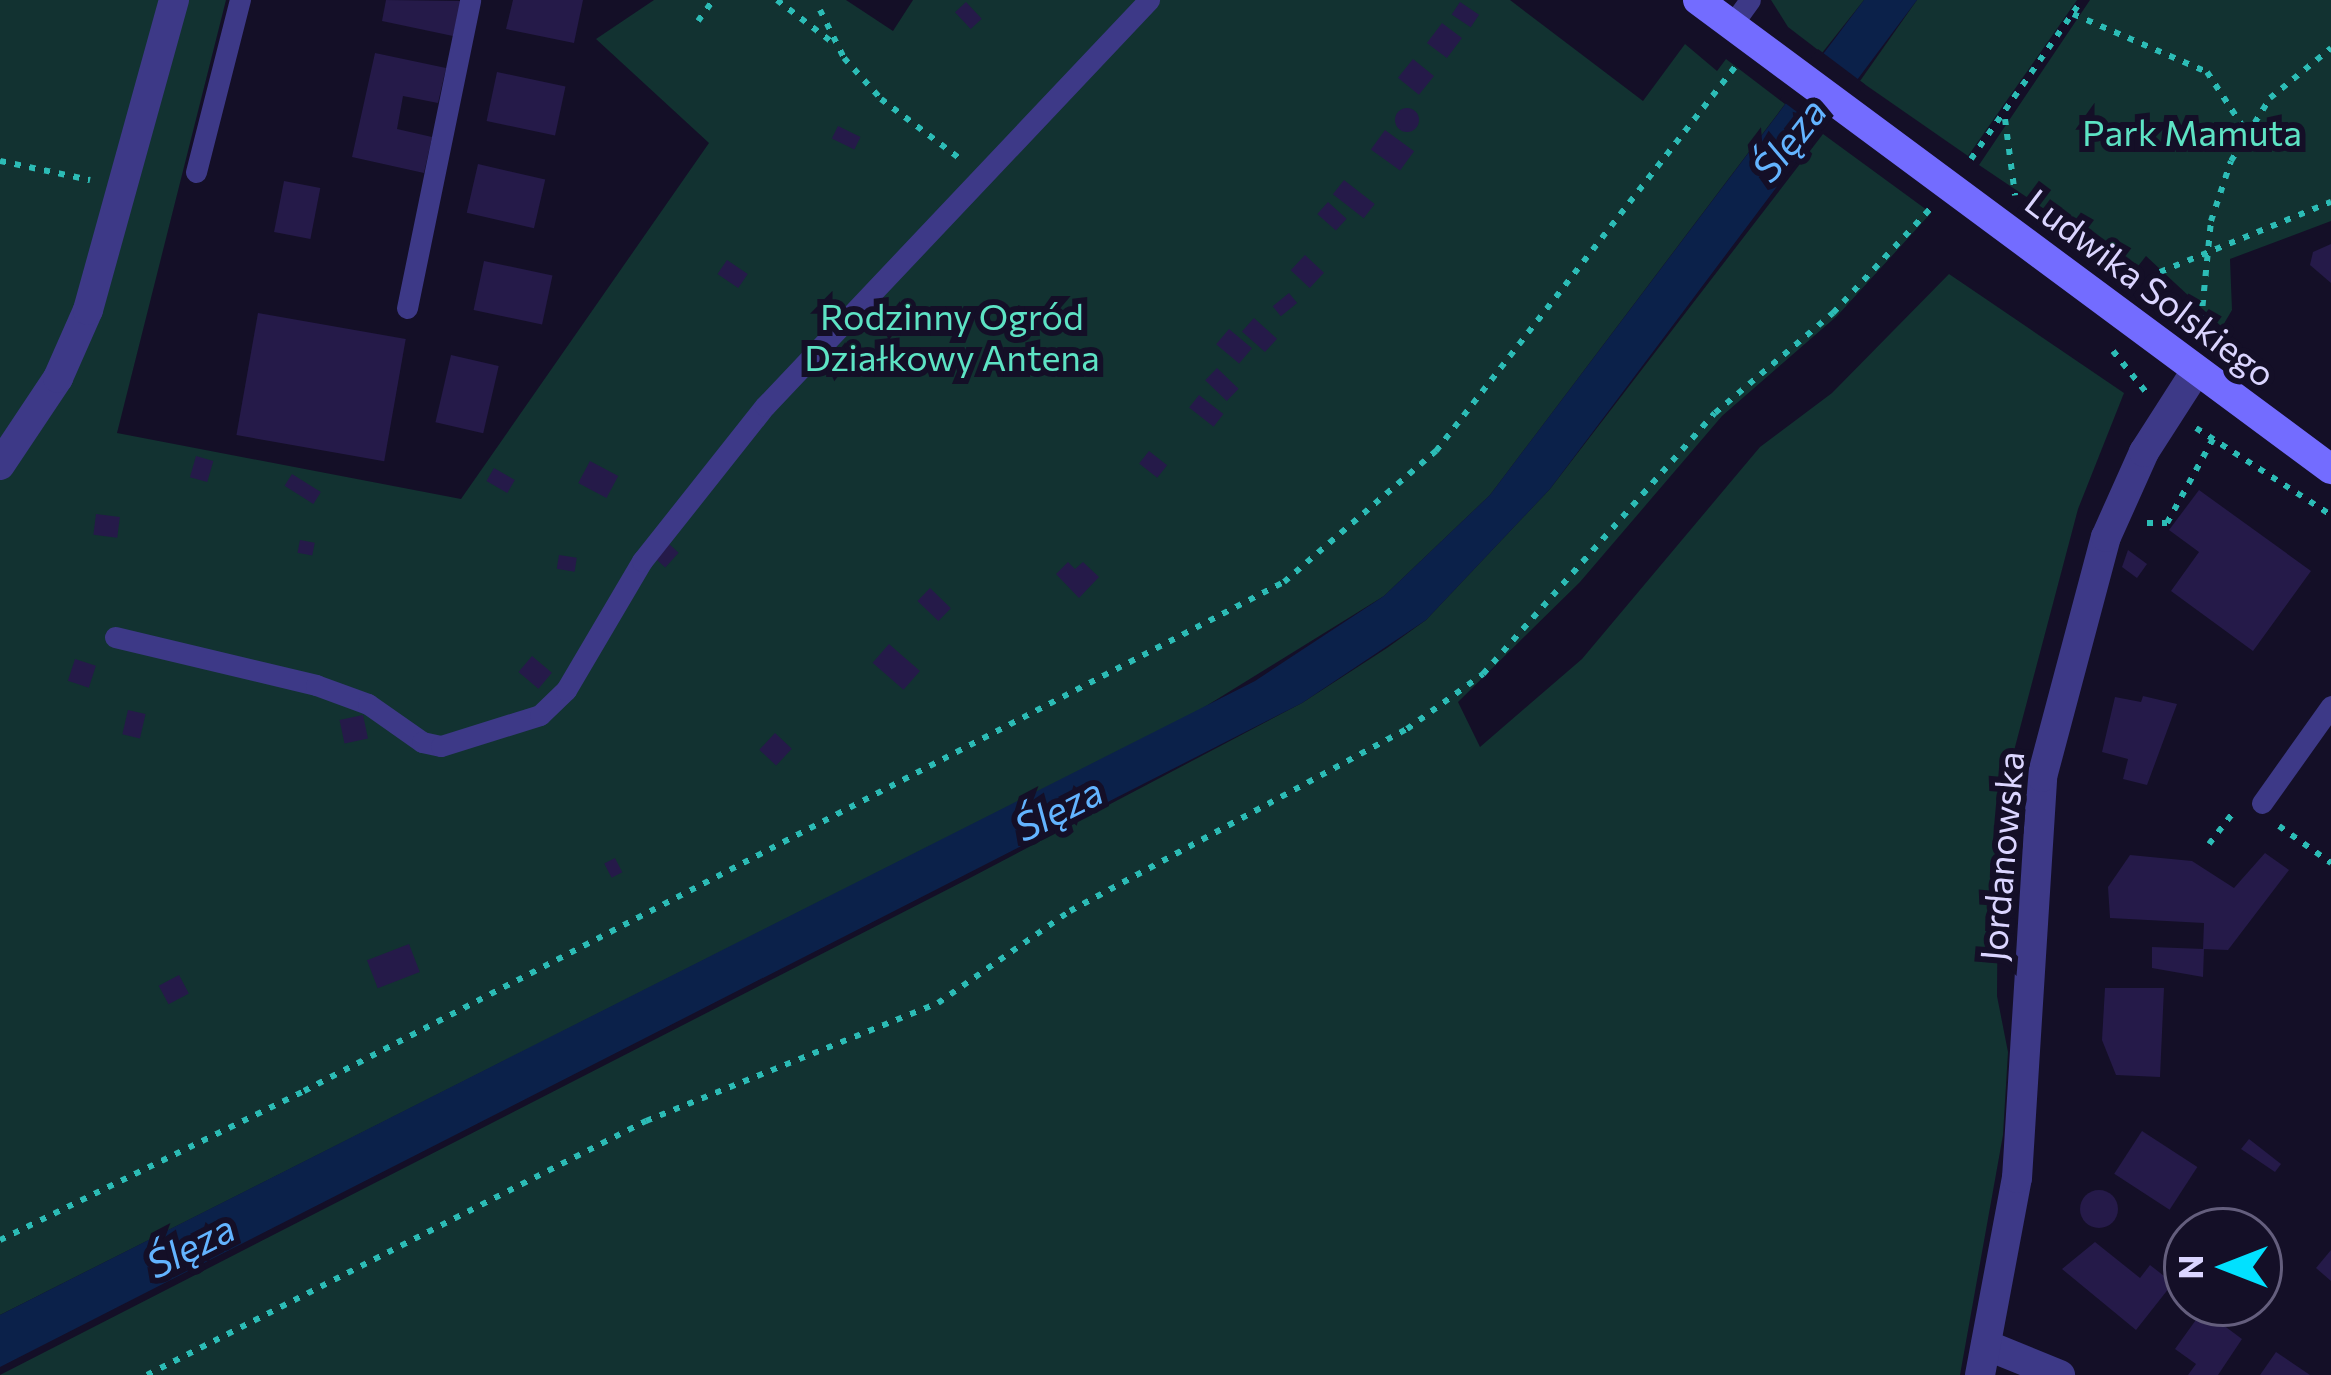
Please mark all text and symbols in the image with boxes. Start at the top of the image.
water label: Ślęza [1741,88,1835,190]
park label: Park Mamuta [2082,110,2302,154]
street label: Ludwika Solskiego [2018,179,2284,395]
park label: Rodzinny Ogród Działkowy Antena [804,293,1100,378]
street label: Jordanowska [1970,749,2032,963]
water label: Ślęza [1006,766,1110,850]
water label: Ślęza [138,1203,242,1287]
north arrow [2163,1207,2283,1327]
text: N [2169,1255,2210,1279]

